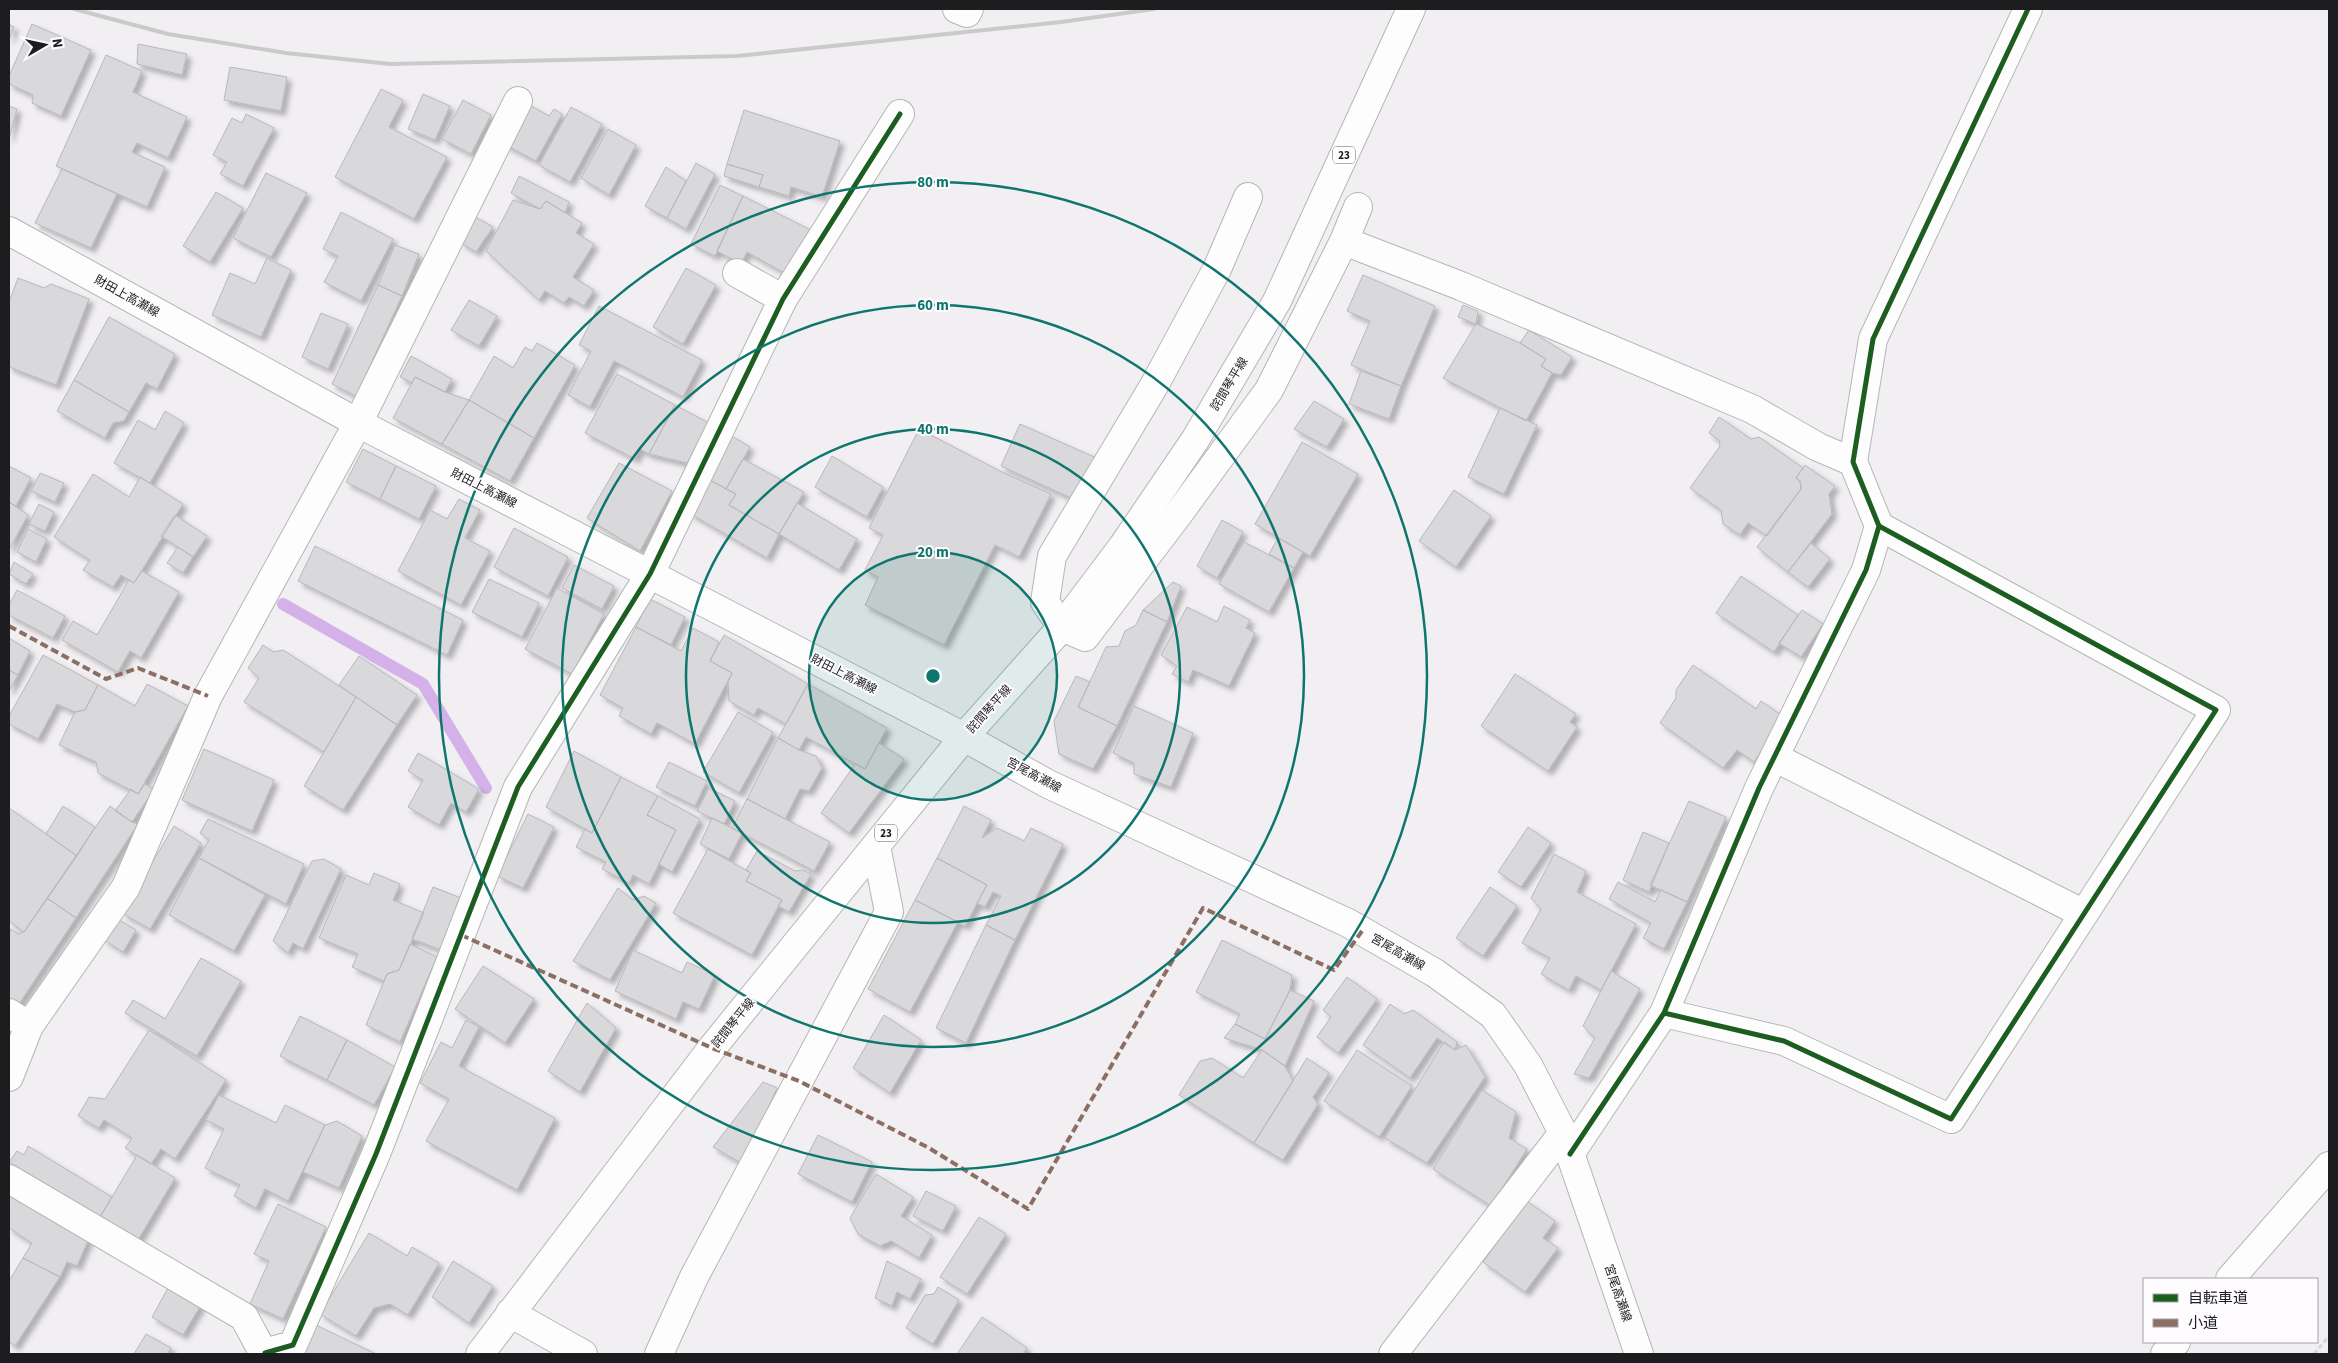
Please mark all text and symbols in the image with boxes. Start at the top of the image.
north arrow [20,20,70,70]
text: N [46,37,67,49]
road number: 23 [1333,146,1355,164]
text: 80 m [917,172,949,193]
street label: 財田上高瀬線 [91,272,162,321]
text: 60 m [917,295,949,316]
street label: 詫間琴平線 [1207,354,1252,414]
text: 40 m [917,419,949,440]
street label: 財田上高瀬線 [448,465,520,512]
text: 20 m [917,542,949,563]
street label: 財田上高瀬線 [808,651,880,698]
centre of rings [924,667,942,685]
street label: 詫間琴平線 [963,681,1016,737]
street label: 宮尾高瀬線 [1003,754,1064,797]
road number: 23 [875,824,897,841]
street label: 宮尾高瀬線 [1368,930,1428,975]
street label: 詫間琴平線 [708,995,759,1052]
street label: 宮尾高瀬線 [1600,1262,1635,1324]
legend [2143,1278,2318,1343]
text: 自転車道 [2188,1288,2248,1309]
text: 小道 [2188,1313,2218,1334]

